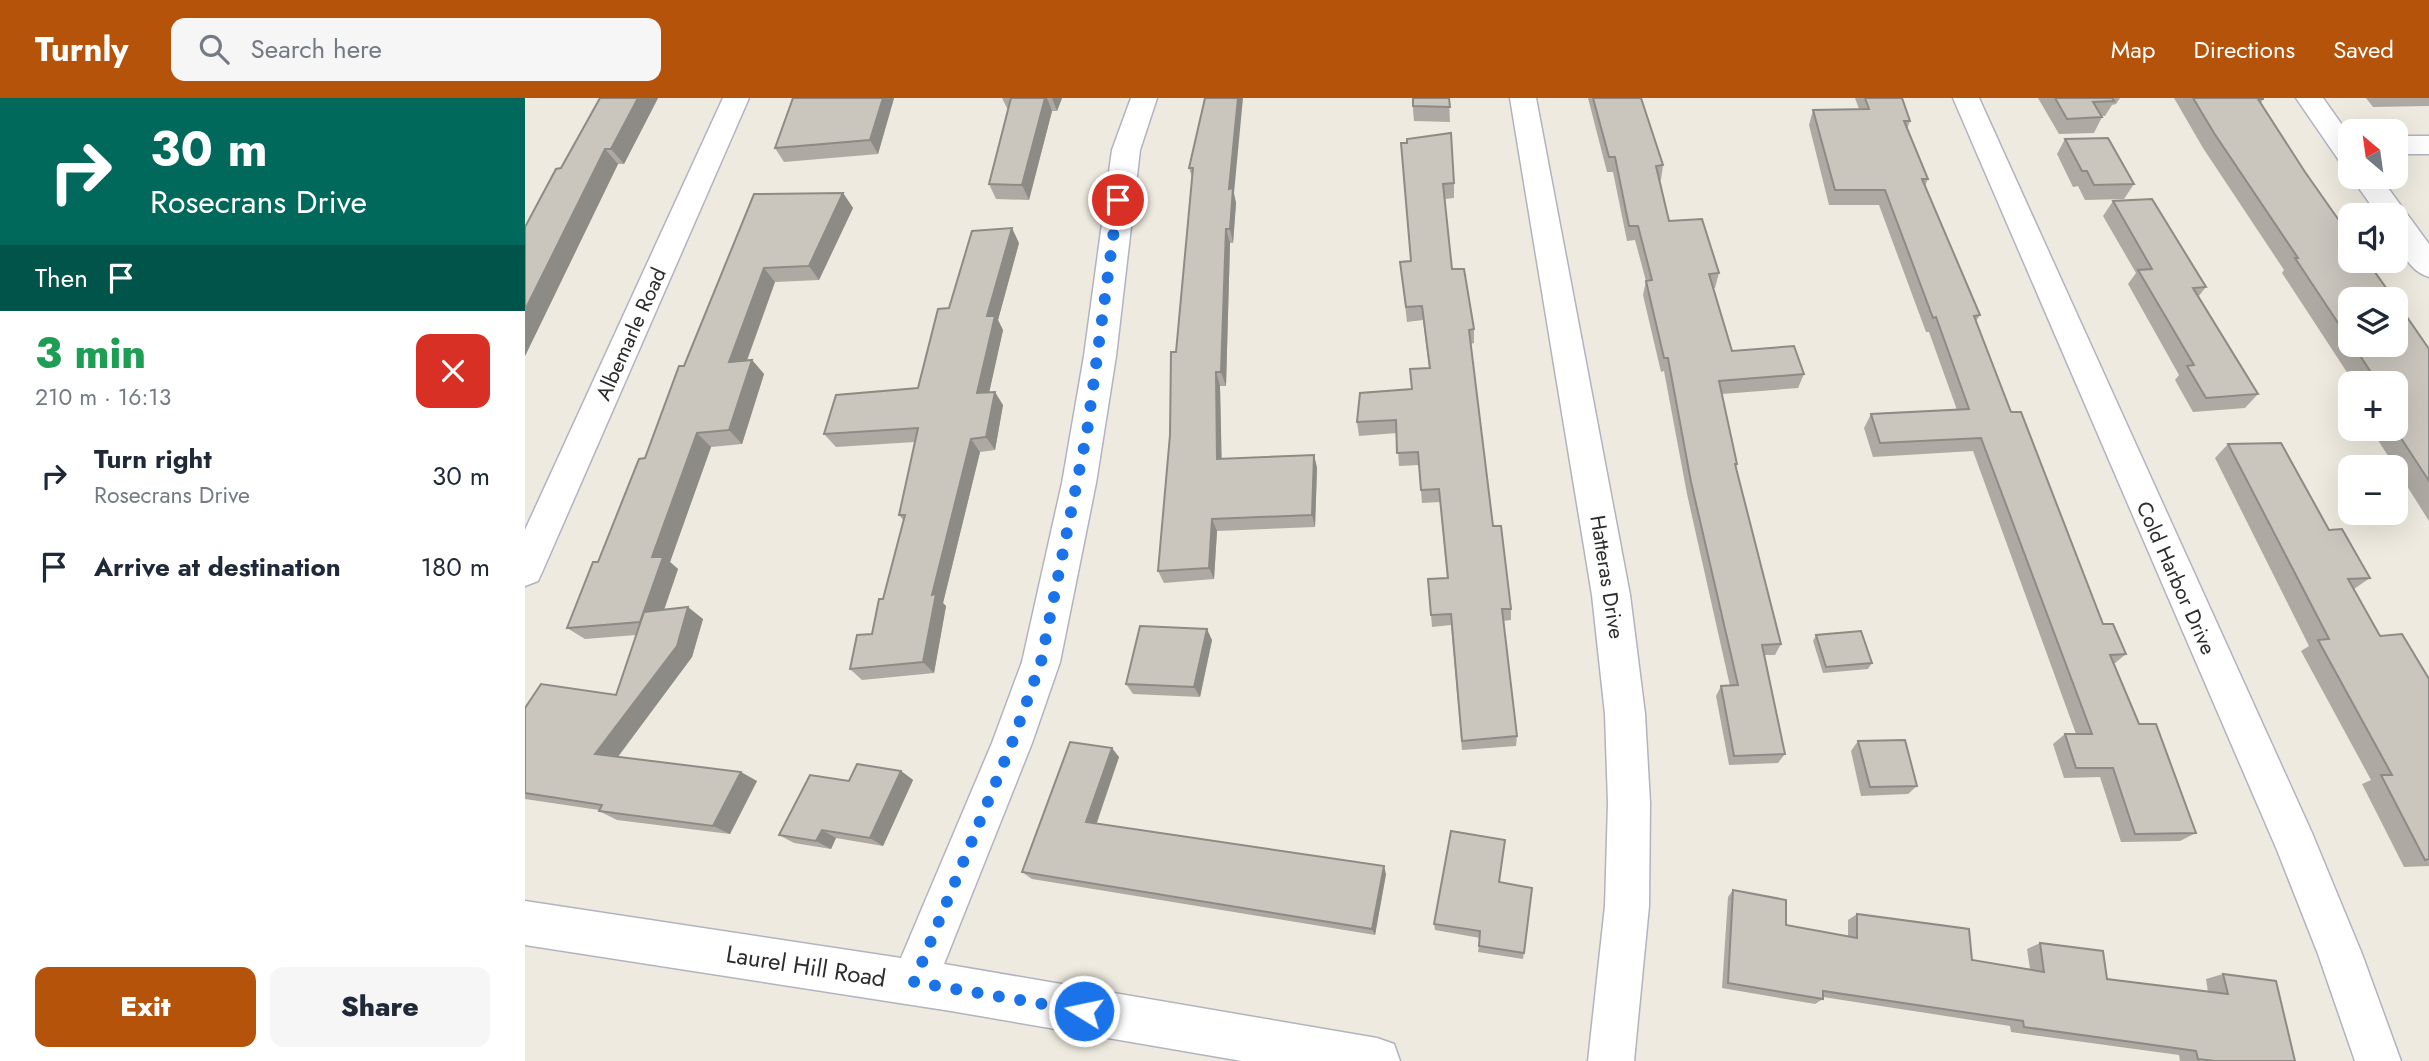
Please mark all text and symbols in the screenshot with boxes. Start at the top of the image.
search box [171,18,661,81]
text: Turnly [35,26,129,73]
icon: search [195,30,233,68]
text: Search here [251,30,382,68]
text: Map [2111,32,2156,67]
text: Directions [2194,32,2295,67]
text: Saved [2333,32,2394,67]
text: 30 m [150,114,268,184]
north arrow [2338,119,2408,189]
map controls [2338,119,2408,525]
icon: right [35,126,126,217]
pin [1088,170,1148,230]
text: Rosecrans Drive [150,179,367,225]
icon: arrive [1099,181,1137,219]
button: sound [2338,203,2408,273]
text: Then [35,259,88,297]
icon: arrive [102,259,140,297]
street label: Albemarle Road [588,263,674,405]
button: layers [2338,287,2408,357]
text: 3 min [35,323,146,384]
button: close [416,334,490,408]
button: + [2338,371,2408,441]
text: 210 m · 16:13 [35,380,171,414]
text: Turn right [94,440,212,478]
button: − [2338,455,2408,525]
icon: right [35,457,73,495]
text: 30 m [432,457,490,495]
text: Rosecrans Drive [94,478,250,512]
street label: Cold Harbor Drive [2129,497,2223,660]
street label: Hatteras Drive [1582,513,1632,641]
icon: arrive [35,548,73,586]
text: Arrive at destination [94,548,341,586]
text: 180 m [420,548,490,586]
street label: Laurel Hill Road [724,936,888,996]
button: Exit [35,967,256,1047]
button: Share [270,967,490,1047]
position arrow [1047,974,1121,1048]

